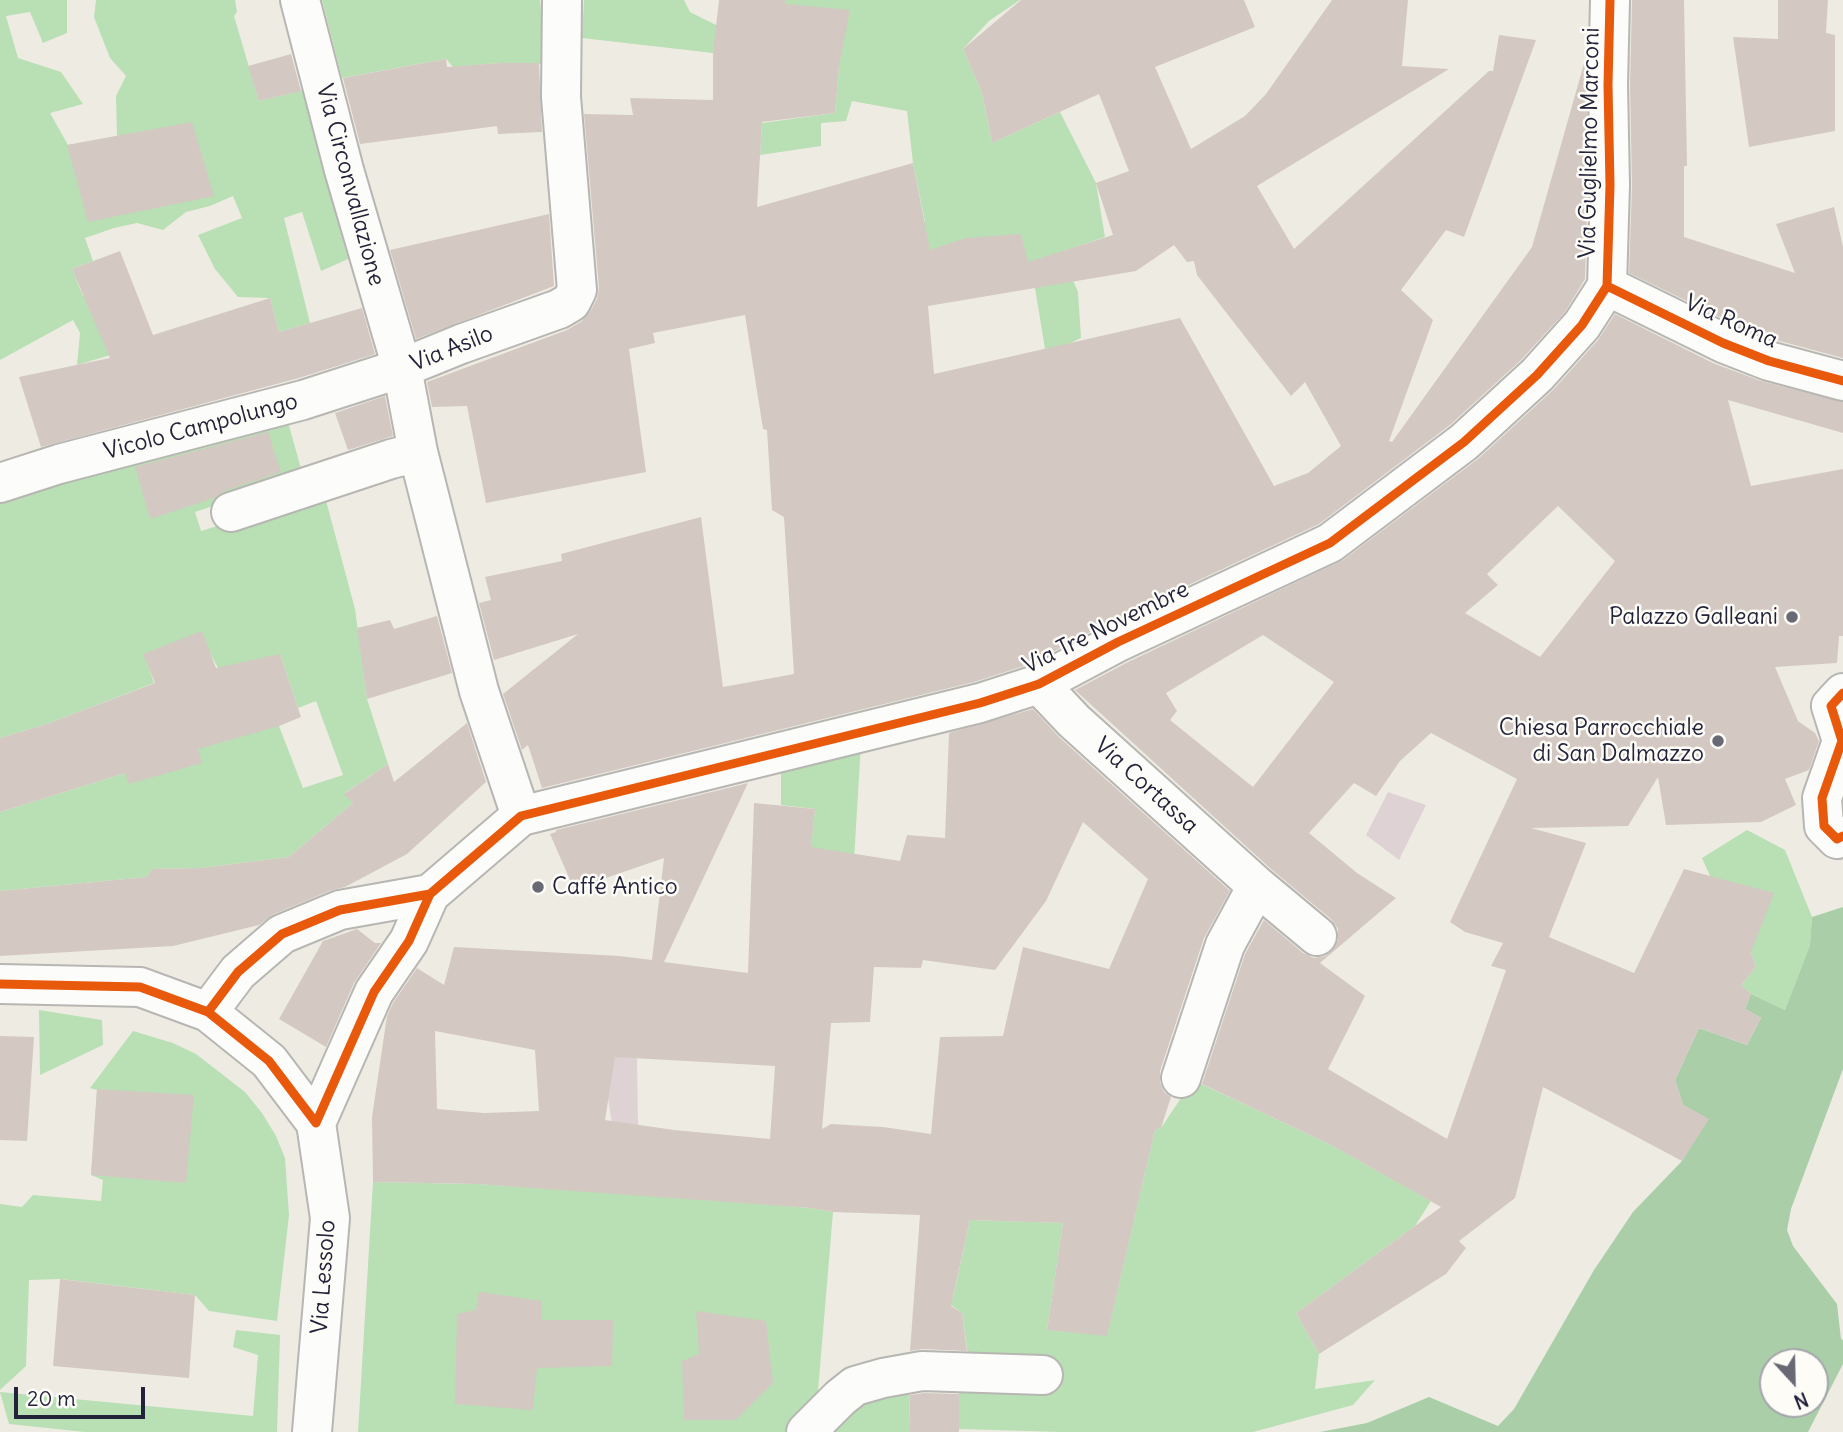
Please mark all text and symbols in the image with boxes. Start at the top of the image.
street label: Via Guglielmo Marconi [1574,27,1606,259]
street label: Via Circonvallazione [310,81,390,289]
street label: Via Roma [1680,289,1782,355]
street label: Via Asilo [407,320,497,378]
street label: Vicolo Campolungo [101,388,301,466]
street label: Via Tre Novembre [1018,576,1194,680]
place label: Palazzo Galleani [1609,603,1778,631]
marker: Palazzo Galleani [1784,609,1800,625]
place label: Chiesa Parrocchiale di San Dalmazzo [1499,714,1704,768]
street label: Via Cortassa [1088,732,1204,840]
marker: Chiesa Parrocchiale di San Dalmazzo [1710,733,1726,749]
place label: Caffé Antico [552,873,678,901]
marker: Caffé Antico [530,879,546,895]
street label: Via Lessolo [306,1219,342,1335]
north arrow [1759,1348,1829,1418]
scale bar [18,1372,149,1416]
text: 20 m [27,1385,76,1412]
text: N [1791,1387,1812,1414]

